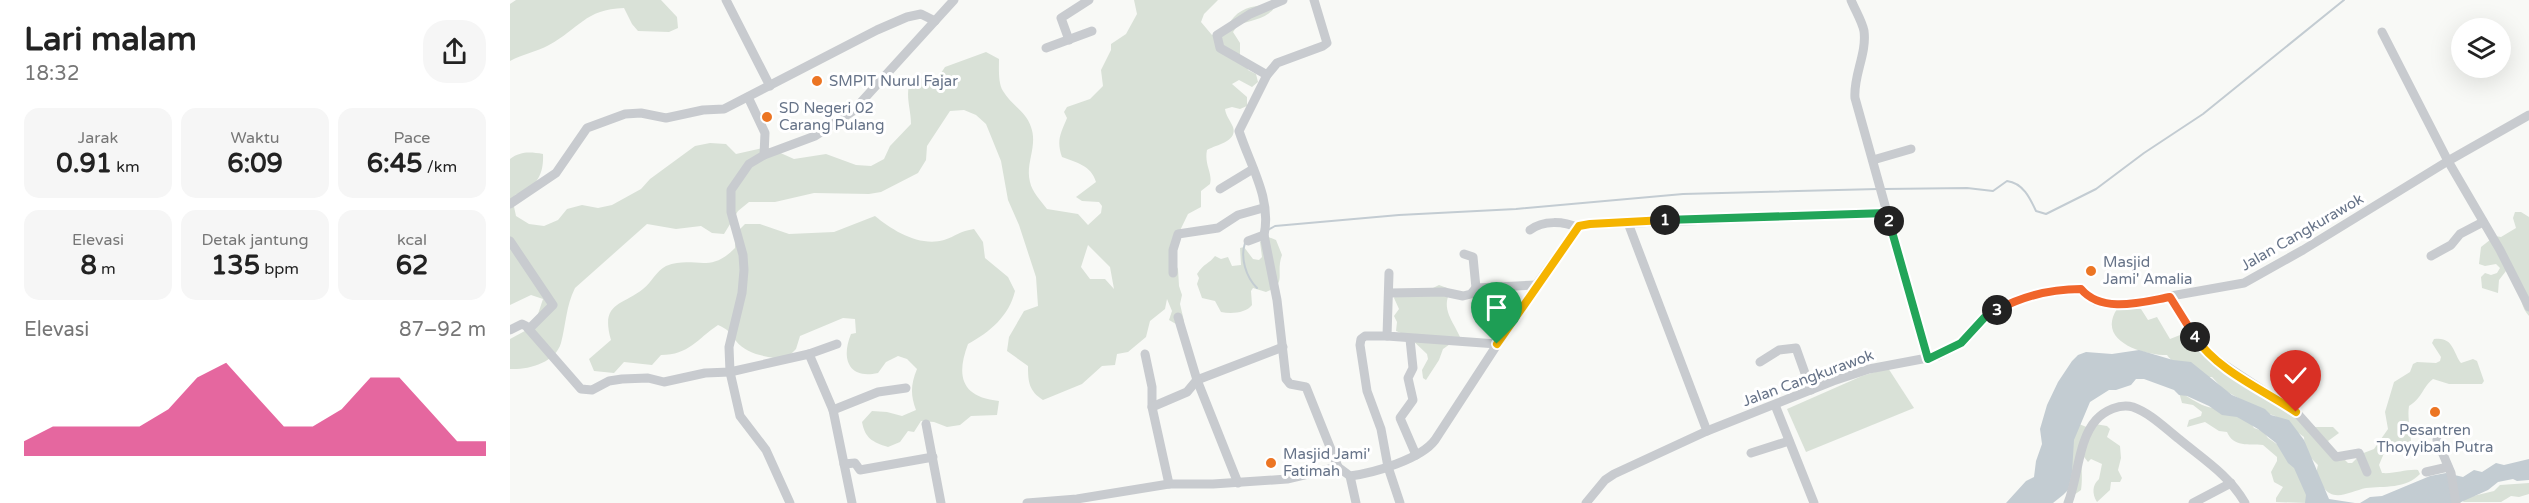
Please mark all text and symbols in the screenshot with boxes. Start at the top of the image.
map controls [2451,18,2511,78]
button: layers [2451,18,2511,78]
text: Lari malam [24,20,197,59]
button: share [423,20,486,83]
text: 18:32 [24,62,79,86]
place label: SMPIT Nurul Fajar [829,72,958,90]
marker: SMPIT Nurul Fajar [810,74,824,88]
place label: SD Negeri 02 Carang Pulang [779,99,884,134]
marker: SD Negeri 02 Carang Pulang [760,110,774,124]
text: Jarak [78,128,118,148]
text: Waktu [230,128,280,148]
text: Pace [394,128,430,148]
text: 0.91 [56,148,112,179]
text: 6:09 [227,148,283,179]
text: 6:45 [367,148,423,179]
text: km [112,157,140,177]
text: /km [423,157,457,177]
street label: Jalan Cangkurawok [2238,190,2366,274]
pin: 1 [1650,205,1680,235]
pin: 2 [1874,206,1904,236]
text: 1 [1660,210,1670,230]
text: 2 [1884,211,1894,231]
text: Elevasi [72,230,124,250]
text: Detak jantung [201,230,309,250]
text: kcal [397,230,427,250]
text: 8 [80,250,97,281]
text: 135 [211,250,260,281]
text: 62 [396,250,428,281]
place label: Masjid Jami' Amalia [2103,253,2192,288]
text: m [97,259,116,279]
text: bpm [260,259,299,279]
marker: Masjid Jami' Amalia [2084,264,2098,278]
pin [1471,282,1522,344]
icon: arrive [1480,291,1513,324]
pin: 3 [1982,295,2012,325]
text: 3 [1992,300,2002,320]
text: Elevasi [24,318,89,342]
text: 87–92 m [399,318,486,342]
pin: 4 [2180,322,2210,352]
text: 4 [2190,327,2200,347]
street label: Jalan Cangkurawok [1740,346,1876,410]
pin [2270,350,2321,412]
icon: check [2279,359,2312,392]
marker: Pesantren Thoyyibah Putra [2428,405,2442,419]
place label: Pesantren Thoyyibah Putra [2377,421,2494,456]
place label: Masjid Jami' Fatimah [1283,445,1370,480]
marker: Masjid Jami' Fatimah [1264,456,1278,470]

